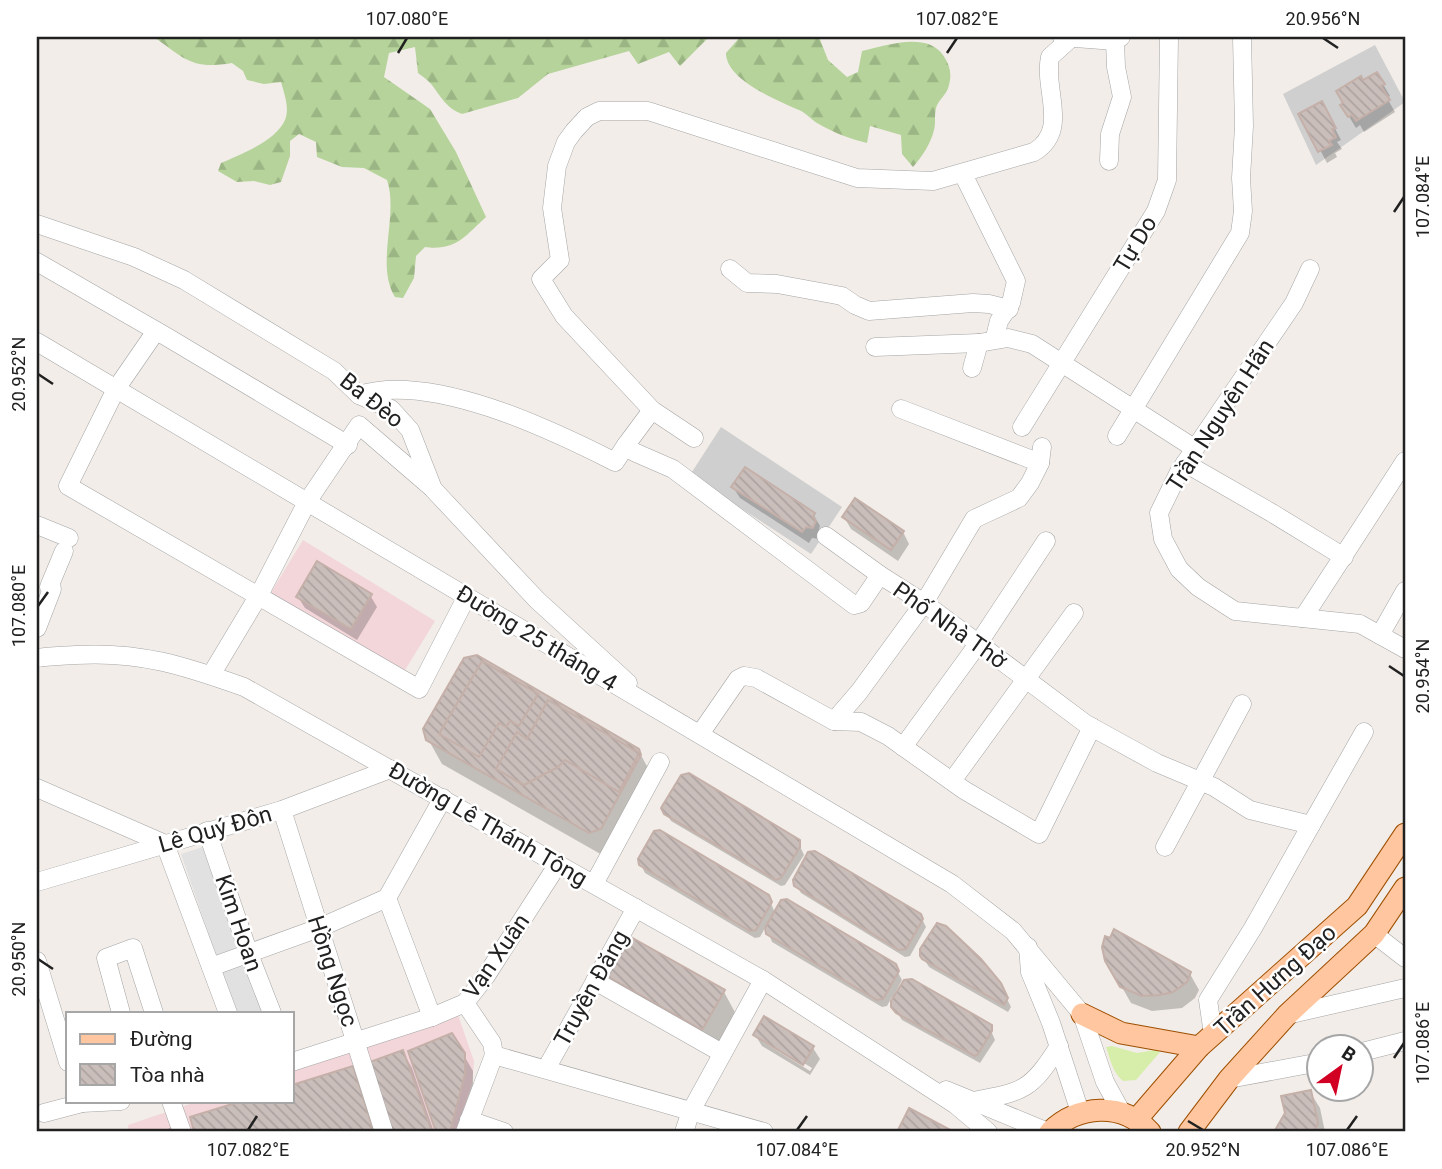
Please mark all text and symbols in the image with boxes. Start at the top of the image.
text: 107.080°E [366,8,448,29]
text: 107.082°E [916,8,998,29]
text: 20.956°N [1286,8,1360,29]
text: 107.084°E [1412,156,1433,238]
street label: Tự Do [1108,211,1163,277]
street label: Trần Nguyên Hãn [1161,334,1280,496]
text: 20.952°N [8,337,29,411]
street label: Ba Đèo [335,367,409,434]
text: 107.080°E [8,565,29,647]
street label: Phố Nhà Thờ [888,576,1012,675]
street label: Đường 25 tháng 4 [452,580,622,697]
text: 20.954°N [1412,639,1433,713]
street label: Đường Lê Thánh Tông [384,757,592,892]
street label: Lê Quý Đôn [155,800,275,859]
street label: Kim Hoan [209,871,268,975]
street label: Vạn Xuân [457,909,535,1004]
street label: Hồng Ngọc [302,912,363,1030]
street label: Trần Hưng Đạo [1209,919,1342,1042]
text: 20.950°N [8,922,29,996]
street label: Truyền Đăng [549,926,634,1051]
text: 107.086°E [1412,1002,1433,1084]
legend [66,1012,294,1102]
text: Đường [130,1027,192,1051]
north arrow [1306,1032,1376,1102]
text: B [1338,1041,1360,1067]
text: Tòa nhà [130,1063,205,1087]
text: 107.082°E [207,1139,289,1160]
text: 107.084°E [756,1139,838,1160]
text: 20.952°N [1166,1139,1240,1160]
text: 107.086°E [1306,1139,1388,1160]

